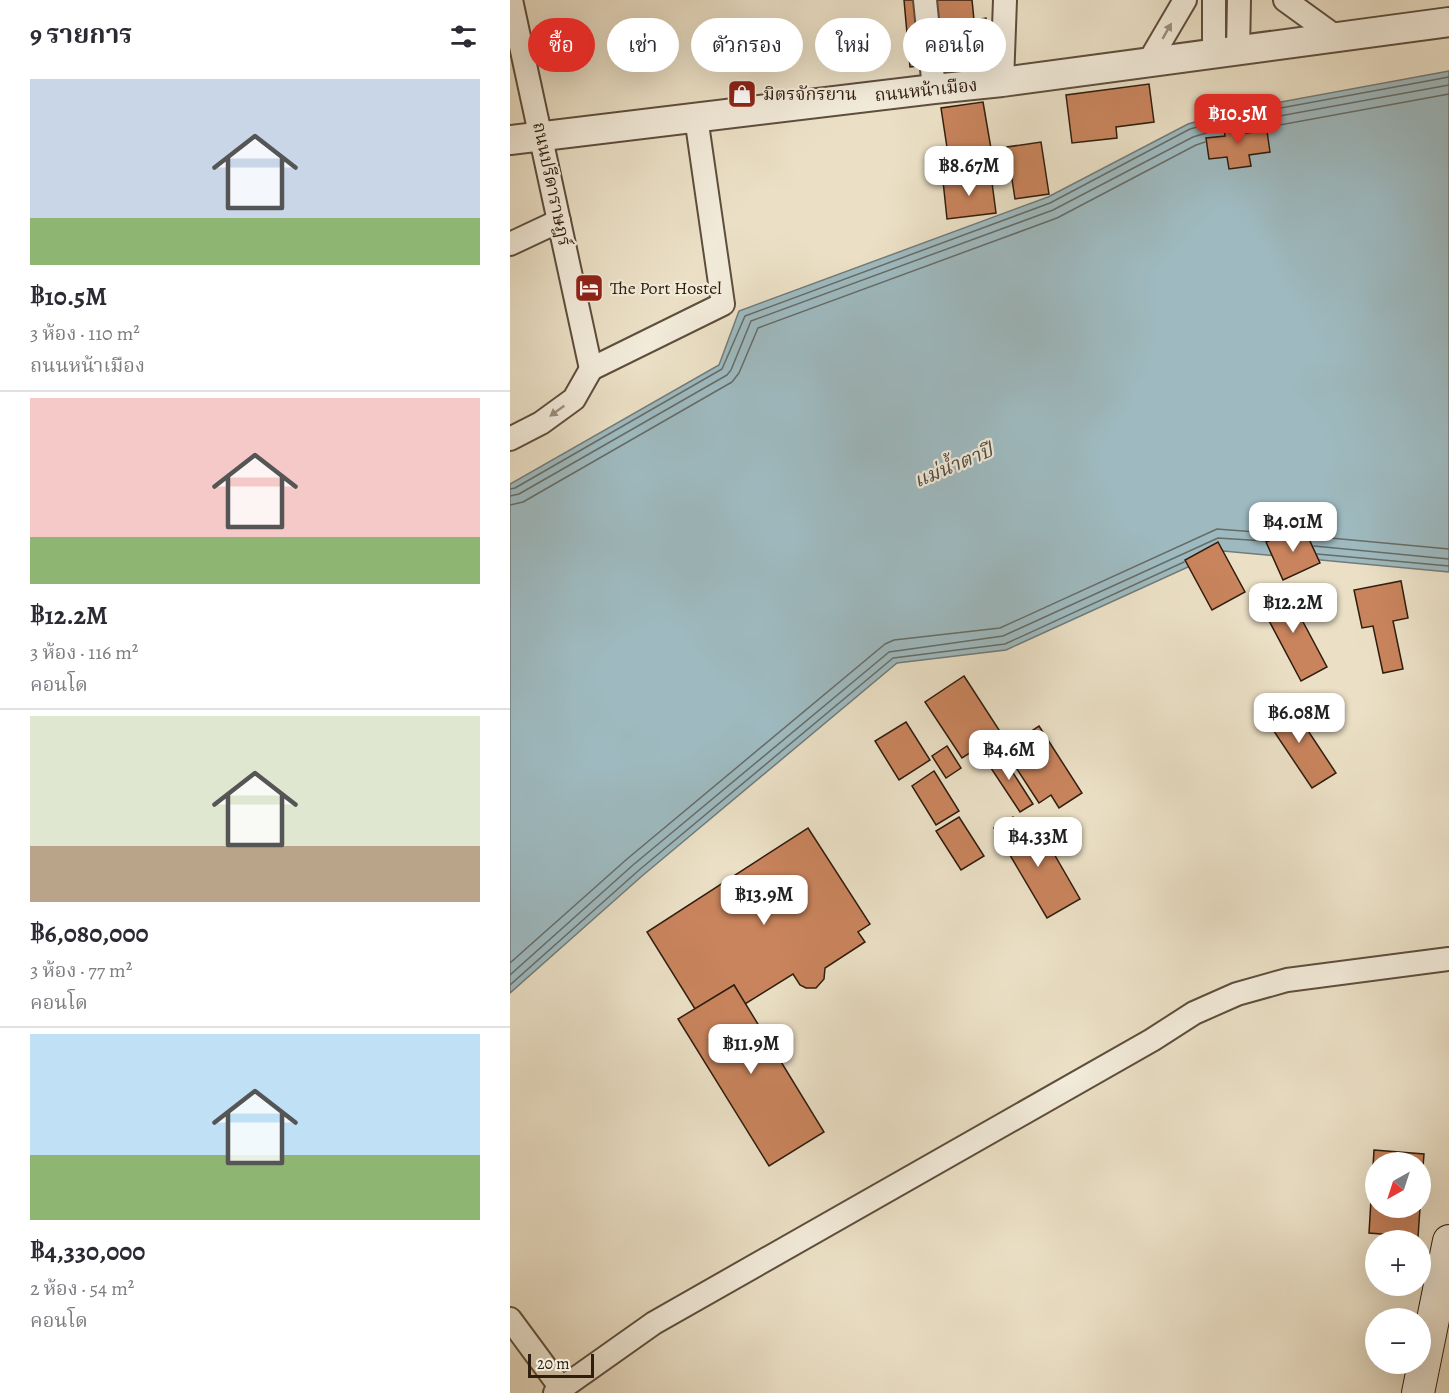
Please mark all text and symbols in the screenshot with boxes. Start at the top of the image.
text: 9 รายการ [30,17,132,52]
chip: ซื้อ [528,18,595,72]
chip: เช่า [607,18,679,72]
chip: ตัวกรอง [691,18,803,72]
chip: ใหม่ [815,18,891,72]
chip: คอนโด [903,18,1006,72]
icon: filters [447,20,480,53]
one-way arrow [1161,23,1172,39]
street label: ถนนหน้าเมือง [873,73,979,107]
shop icon: มิตรจักรยาน [726,78,758,110]
place label: มิตรจักรยาน [763,82,857,106]
pin: ฿10.5M [1189,94,1287,145]
text: ฿10.5M [1208,100,1268,127]
icon: home [201,118,309,226]
street label: ถนนปรีดาราษฎร์ [527,120,577,249]
pin: ฿8.67M [920,146,1018,197]
text: ฿8.67M [939,152,999,179]
hotel icon: The Port Hostel [573,272,605,304]
place label: The Port Hostel [610,276,722,300]
text: ฿10.5M [30,279,107,314]
text: 3 ห้อง · 110 m² [30,320,140,347]
text: ถนนหน้าเมือง [30,352,145,379]
one-way arrow [550,405,566,417]
water label: แม่น้ำตาปี [909,434,999,494]
icon: home [201,437,309,545]
pin: ฿4.01M [1244,502,1342,553]
text: ฿4.01M [1263,508,1323,535]
pin: ฿12.2M [1244,583,1342,634]
text: ฿12.2M [1263,589,1323,616]
text: ฿12.2M [30,598,108,633]
text: 3 ห้อง · 116 m² [30,639,138,666]
text: คอนโด [30,671,88,698]
pin: ฿6.08M [1250,693,1348,744]
text: ฿6.08M [1268,699,1330,726]
pin: ฿4.6M [967,730,1051,781]
text: ฿4.6M [983,736,1035,763]
icon: home [201,755,309,863]
pin: ฿4.33M [989,817,1087,868]
text: ฿4.33M [1008,823,1068,850]
pin: ฿13.9M [715,875,813,926]
text: ฿13.9M [735,881,793,908]
text: ฿6,080,000 [30,916,149,951]
text: 3 ห้อง · 77 m² [30,957,132,984]
text: คอนโด [30,989,88,1016]
pin: ฿11.9M [702,1024,800,1075]
text: ฿11.9M [722,1030,780,1057]
icon: home [201,1073,309,1181]
north arrow [1365,1152,1431,1218]
map controls [1365,1152,1431,1374]
button: + [1365,1230,1431,1296]
text: ฿4,330,000 [30,1234,145,1269]
text: 2 ห้อง · 54 m² [30,1275,134,1302]
text: คอนโด [30,1307,88,1334]
button: − [1365,1308,1431,1374]
scale bar [528,1351,594,1378]
text: 20 m [537,1353,570,1375]

